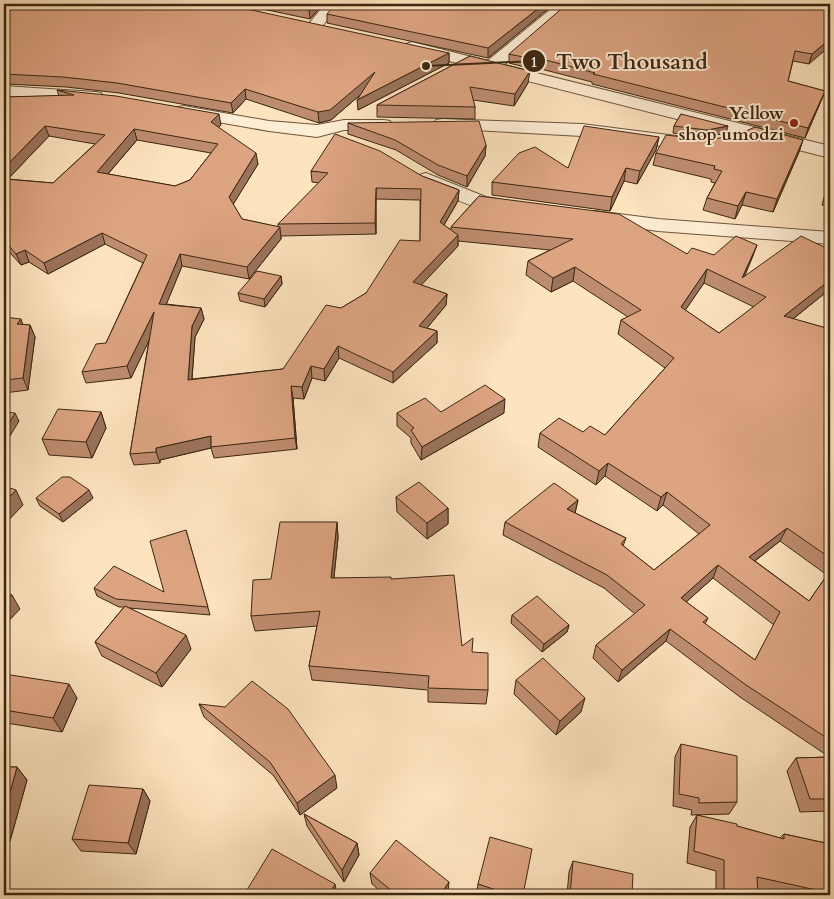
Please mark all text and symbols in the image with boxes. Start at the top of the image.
callout: Two Thousand [521,43,718,80]
text: Two Thousand [556,47,708,77]
text: 1 [530,52,538,72]
place label: Yellow shop umodzi [679,101,784,147]
marker: Yellow shop umodzi [788,117,800,129]

